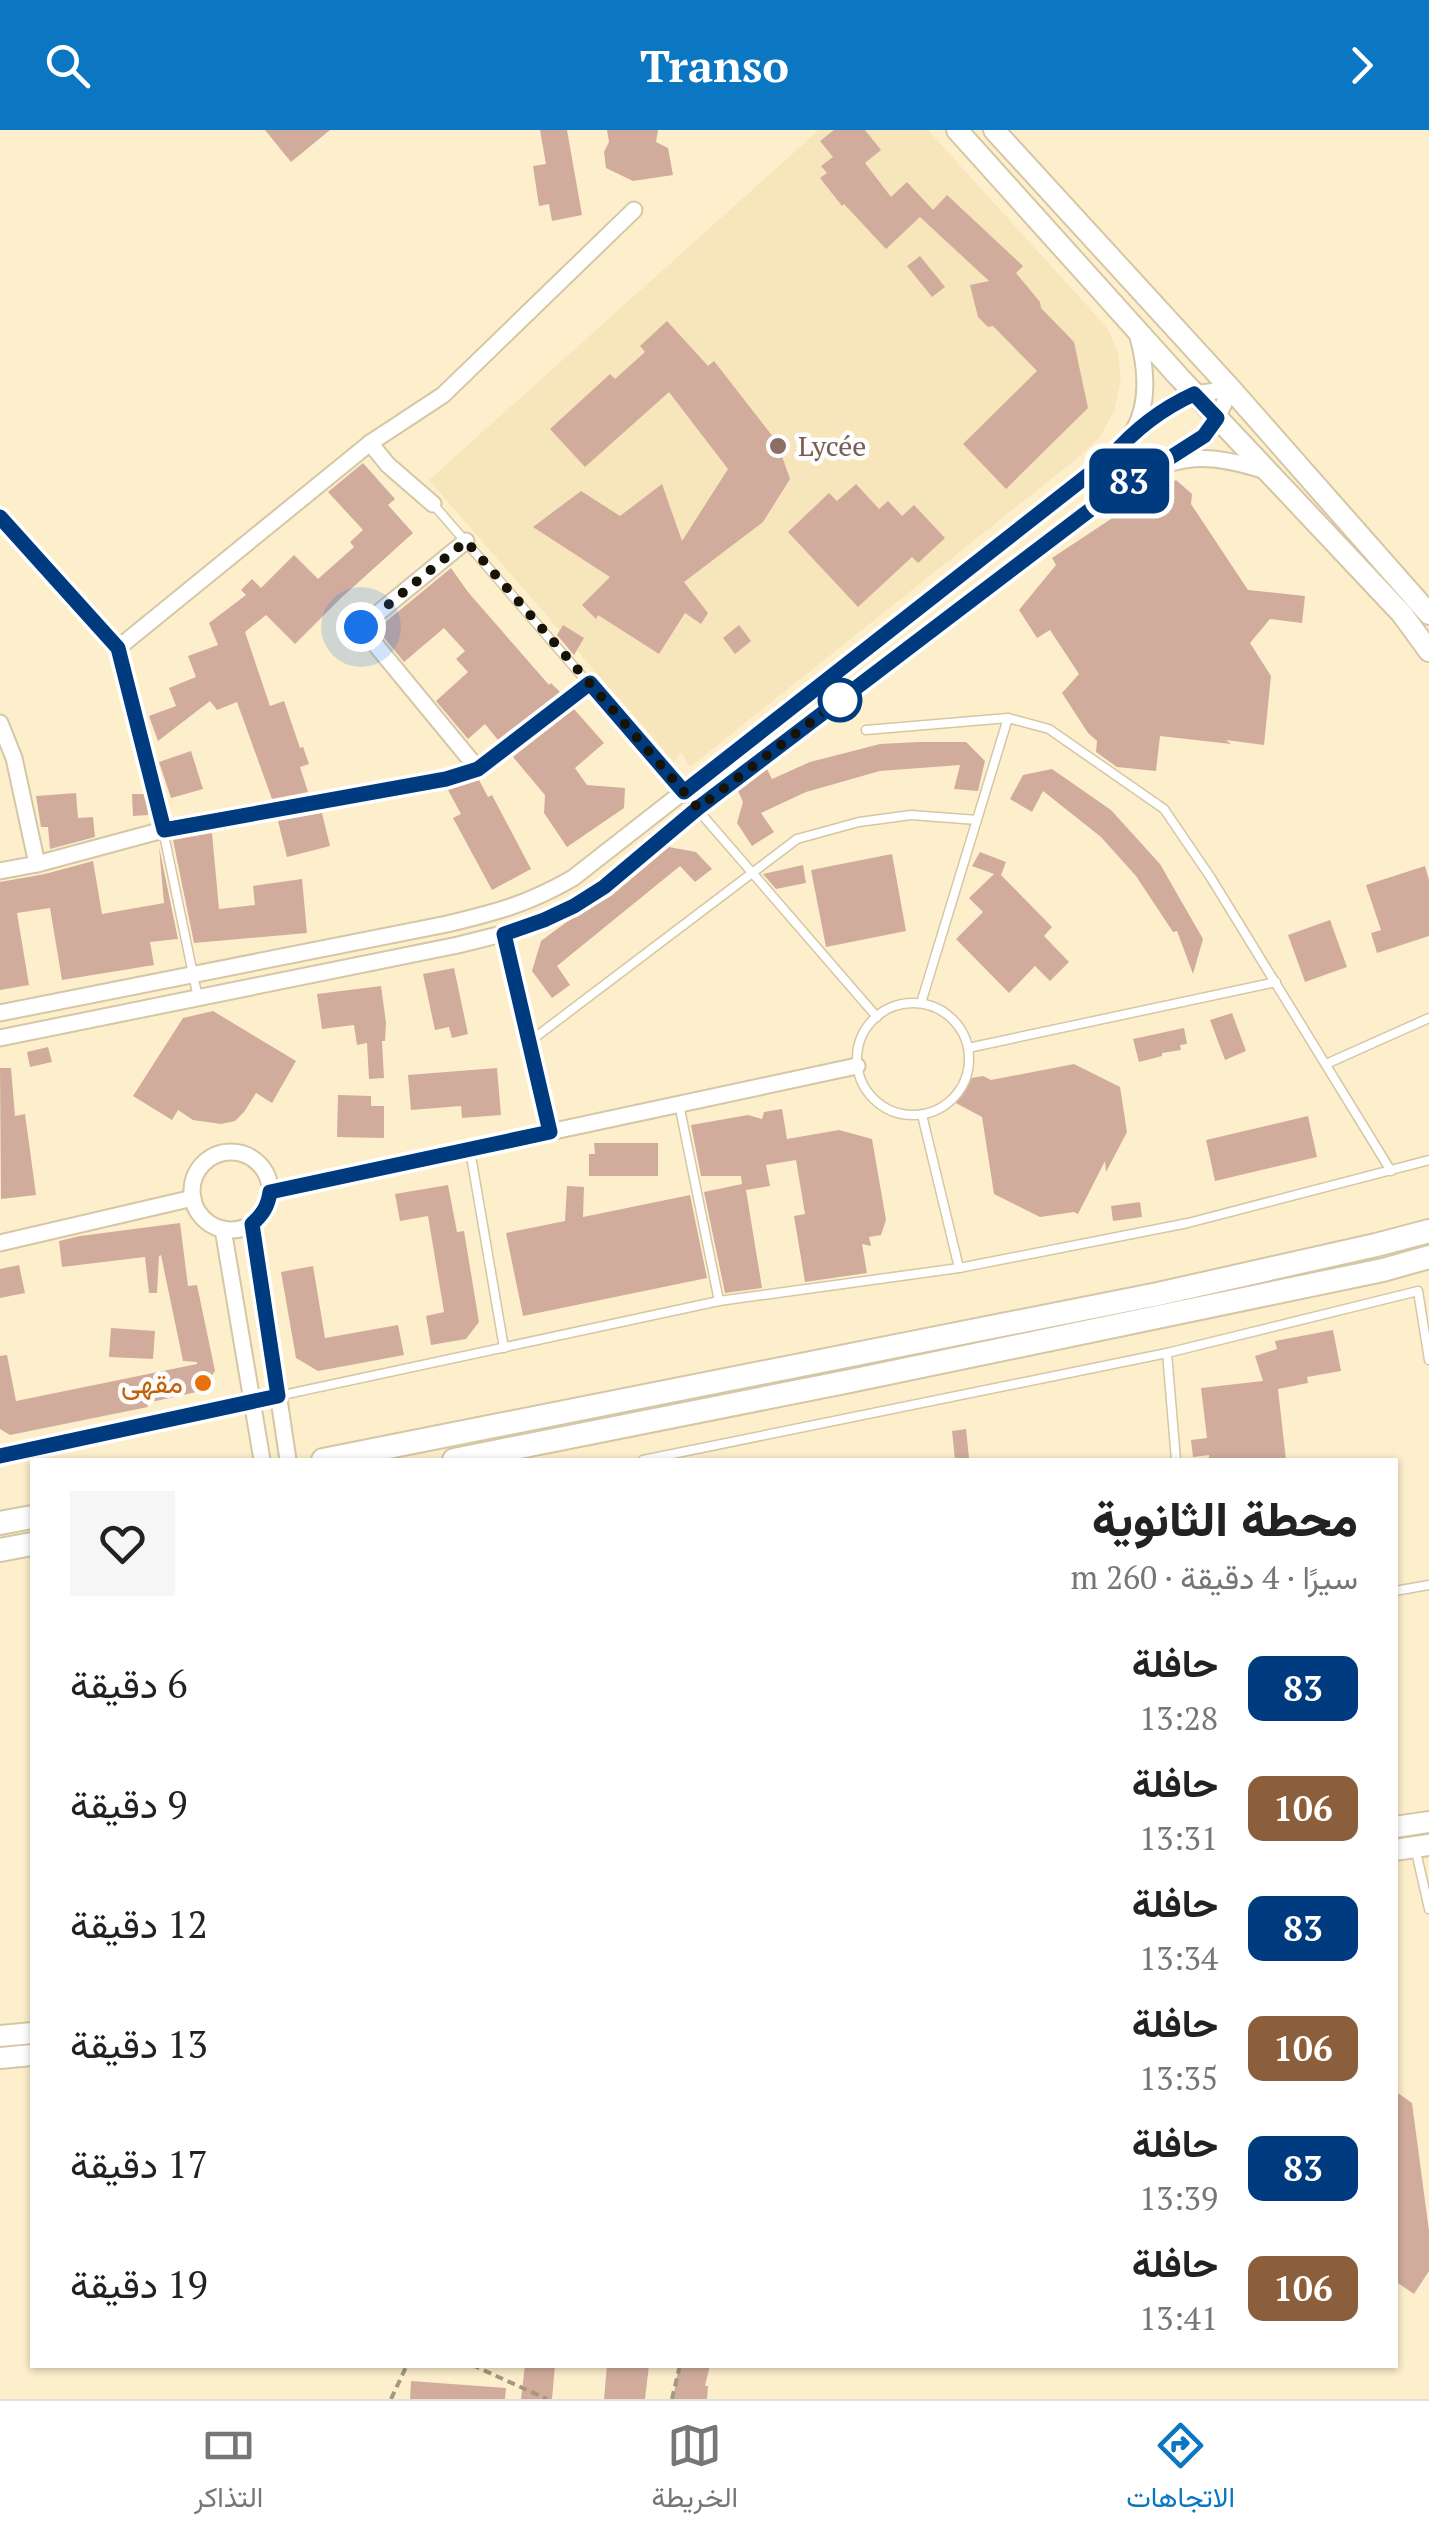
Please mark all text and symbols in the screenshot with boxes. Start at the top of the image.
text: Transo [640,35,789,95]
icon: search [40,38,95,93]
icon: forward [1334,38,1389,93]
place label: Lycée [798,427,866,464]
marker: Lycée [767,435,789,457]
line badge: 83 [1084,448,1174,514]
text: 83 [1109,458,1149,504]
your location [336,602,386,652]
unlabelled marker [819,679,861,721]
place label: مقهى [121,1364,183,1401]
marker: مقهى [192,1372,214,1394]
text: محطة الثانوية [1092,1486,1358,1550]
button: heart [70,1491,175,1596]
text: سيرًا · 4 دقيقة · 260 m [1071,1556,1358,1598]
text: حافلة [1132,1638,1218,1688]
text: 6 دقيقة [70,1659,187,1709]
text: 83 [1283,1665,1323,1711]
text: 13:28 [1139,1697,1218,1739]
text: حافلة [1132,1758,1218,1808]
text: 9 دقيقة [70,1779,187,1829]
text: 106 [1273,1785,1333,1831]
text: 13:31 [1139,1817,1218,1859]
text: حافلة [1132,1878,1218,1928]
text: 12 دقيقة [70,1899,208,1949]
text: 83 [1283,1905,1323,1951]
text: 13:34 [1139,1937,1218,1979]
text: حافلة [1132,1998,1218,2048]
text: 13 دقيقة [70,2019,208,2069]
text: 106 [1273,2025,1333,2071]
text: 13:35 [1139,2057,1218,2099]
text: حافلة [1132,2118,1218,2168]
text: 17 دقيقة [70,2139,208,2189]
text: 83 [1283,2145,1323,2191]
text: 13:39 [1139,2177,1218,2219]
text: حافلة [1132,2238,1218,2288]
text: 19 دقيقة [70,2259,208,2309]
text: 106 [1273,2265,1333,2311]
text: 13:41 [1139,2297,1218,2339]
tab: التذاكر [194,2418,263,2522]
tab: الخريطة [651,2418,738,2522]
tab: الاتجاهات [1126,2418,1235,2522]

